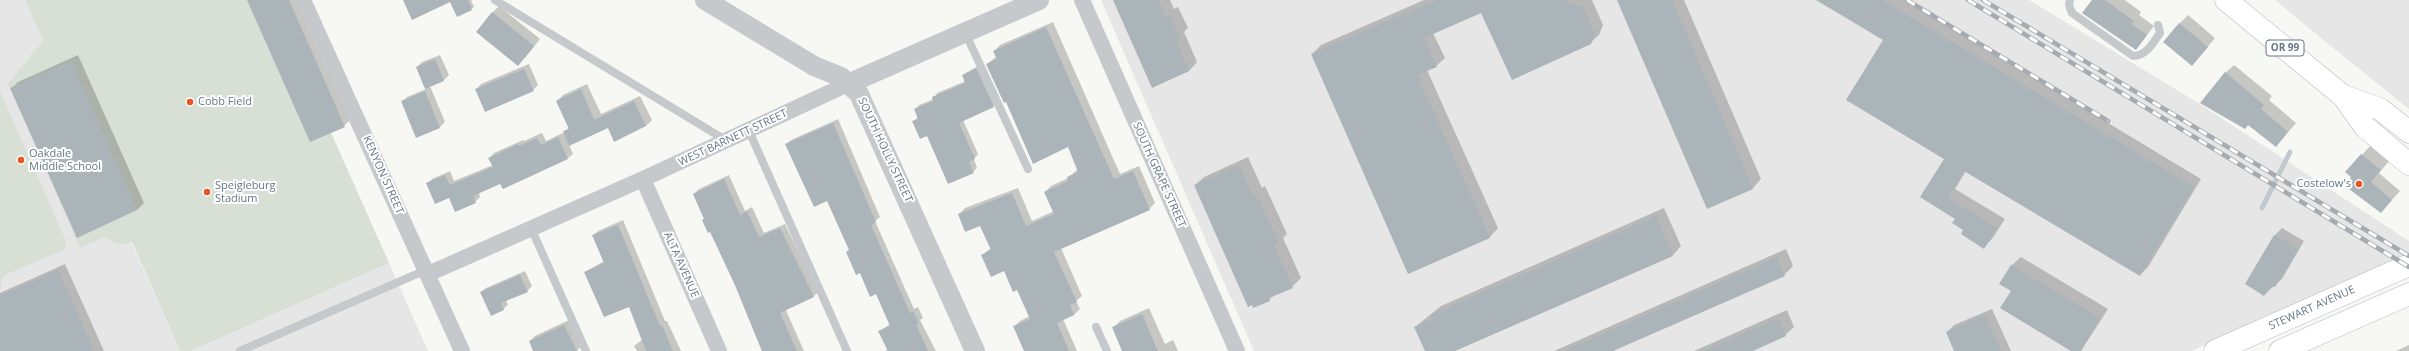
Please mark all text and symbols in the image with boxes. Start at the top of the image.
road number: OR 99 [2266,40,2304,56]
place label: Cobb Field [198,95,252,109]
street label: SOUTH HOLLY STREET [855,96,915,204]
marker: Cobb Field [185,97,195,107]
street label: WEST BARNETT STREET [676,107,790,169]
street label: SOUTH GRAPE STREET [1130,120,1188,230]
street label: KENYON STREET [360,134,406,216]
place label: Oakdale Middle School [29,147,101,173]
marker: Oakdale Middle School [16,155,26,165]
place label: Costelow's [2297,177,2351,191]
place label: Speigleburg Stadium [215,179,276,205]
marker: Costelow's [2354,179,2364,189]
marker: Speigleburg Stadium [202,187,212,197]
street label: ALTA AVENUE [661,230,701,300]
street label: STEWART AVENUE [2267,283,2357,333]

